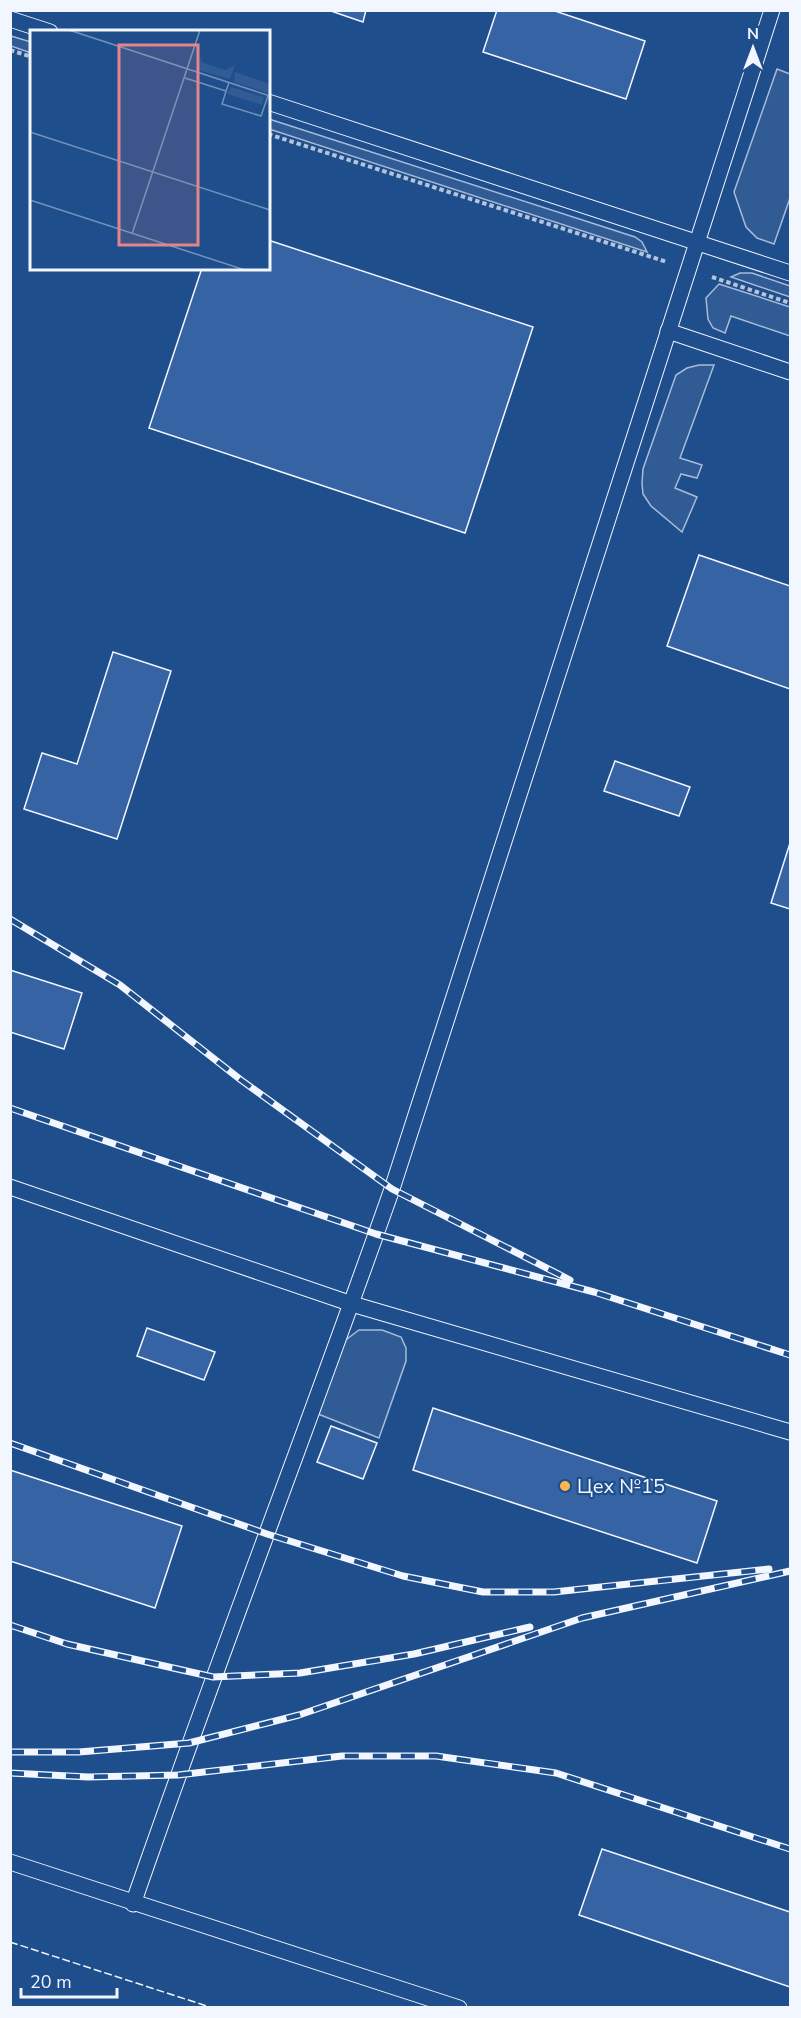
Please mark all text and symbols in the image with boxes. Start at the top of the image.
north arrow [723,18,783,78]
text: N [747,23,759,45]
inset map [30,30,270,270]
place label: Цех №15 [577,1473,665,1500]
marker: Цех №15 [558,1479,572,1493]
scale bar [21,1961,117,1999]
text: 20 m [30,1970,72,1994]

